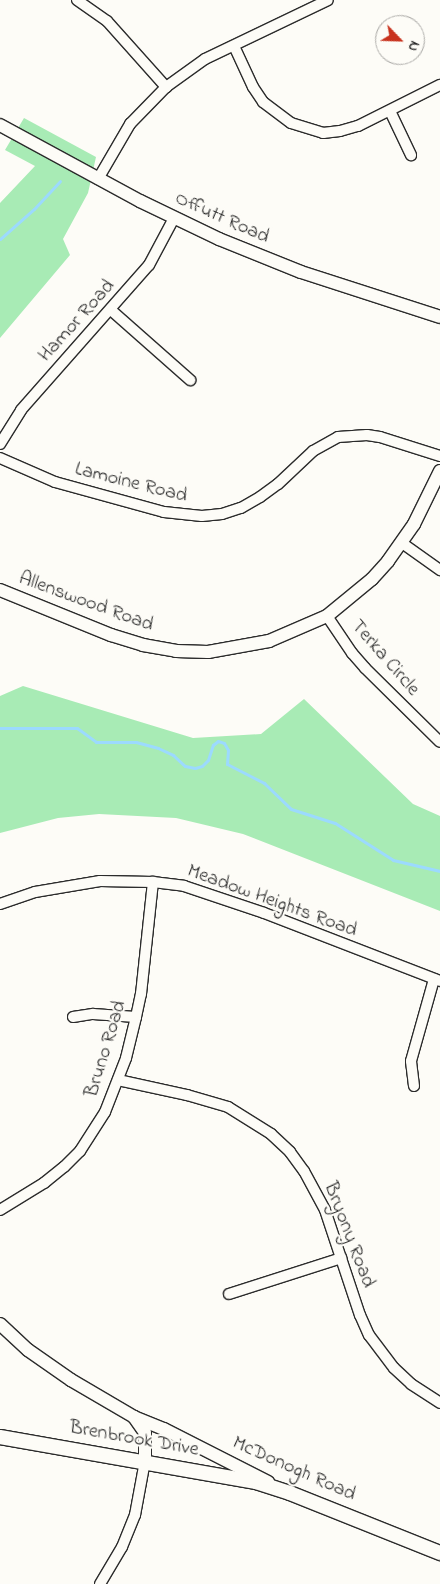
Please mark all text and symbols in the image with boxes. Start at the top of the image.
north arrow [375,15,425,65]
text: N [402,37,425,54]
street label: Offutt Road [171,187,273,249]
street label: Hamor Road [34,275,120,367]
street label: Lamoine Road [72,457,190,509]
street label: Allenswood Road [15,567,157,637]
street label: Terka Circle [345,615,425,701]
street label: Meadow Heights Road [184,859,360,943]
street label: Bruno Road [80,998,132,1100]
street label: Bryony Road [318,1179,380,1291]
street label: Brenbrook Drive [67,1416,201,1462]
street label: McDonogh Road [229,1431,359,1507]

